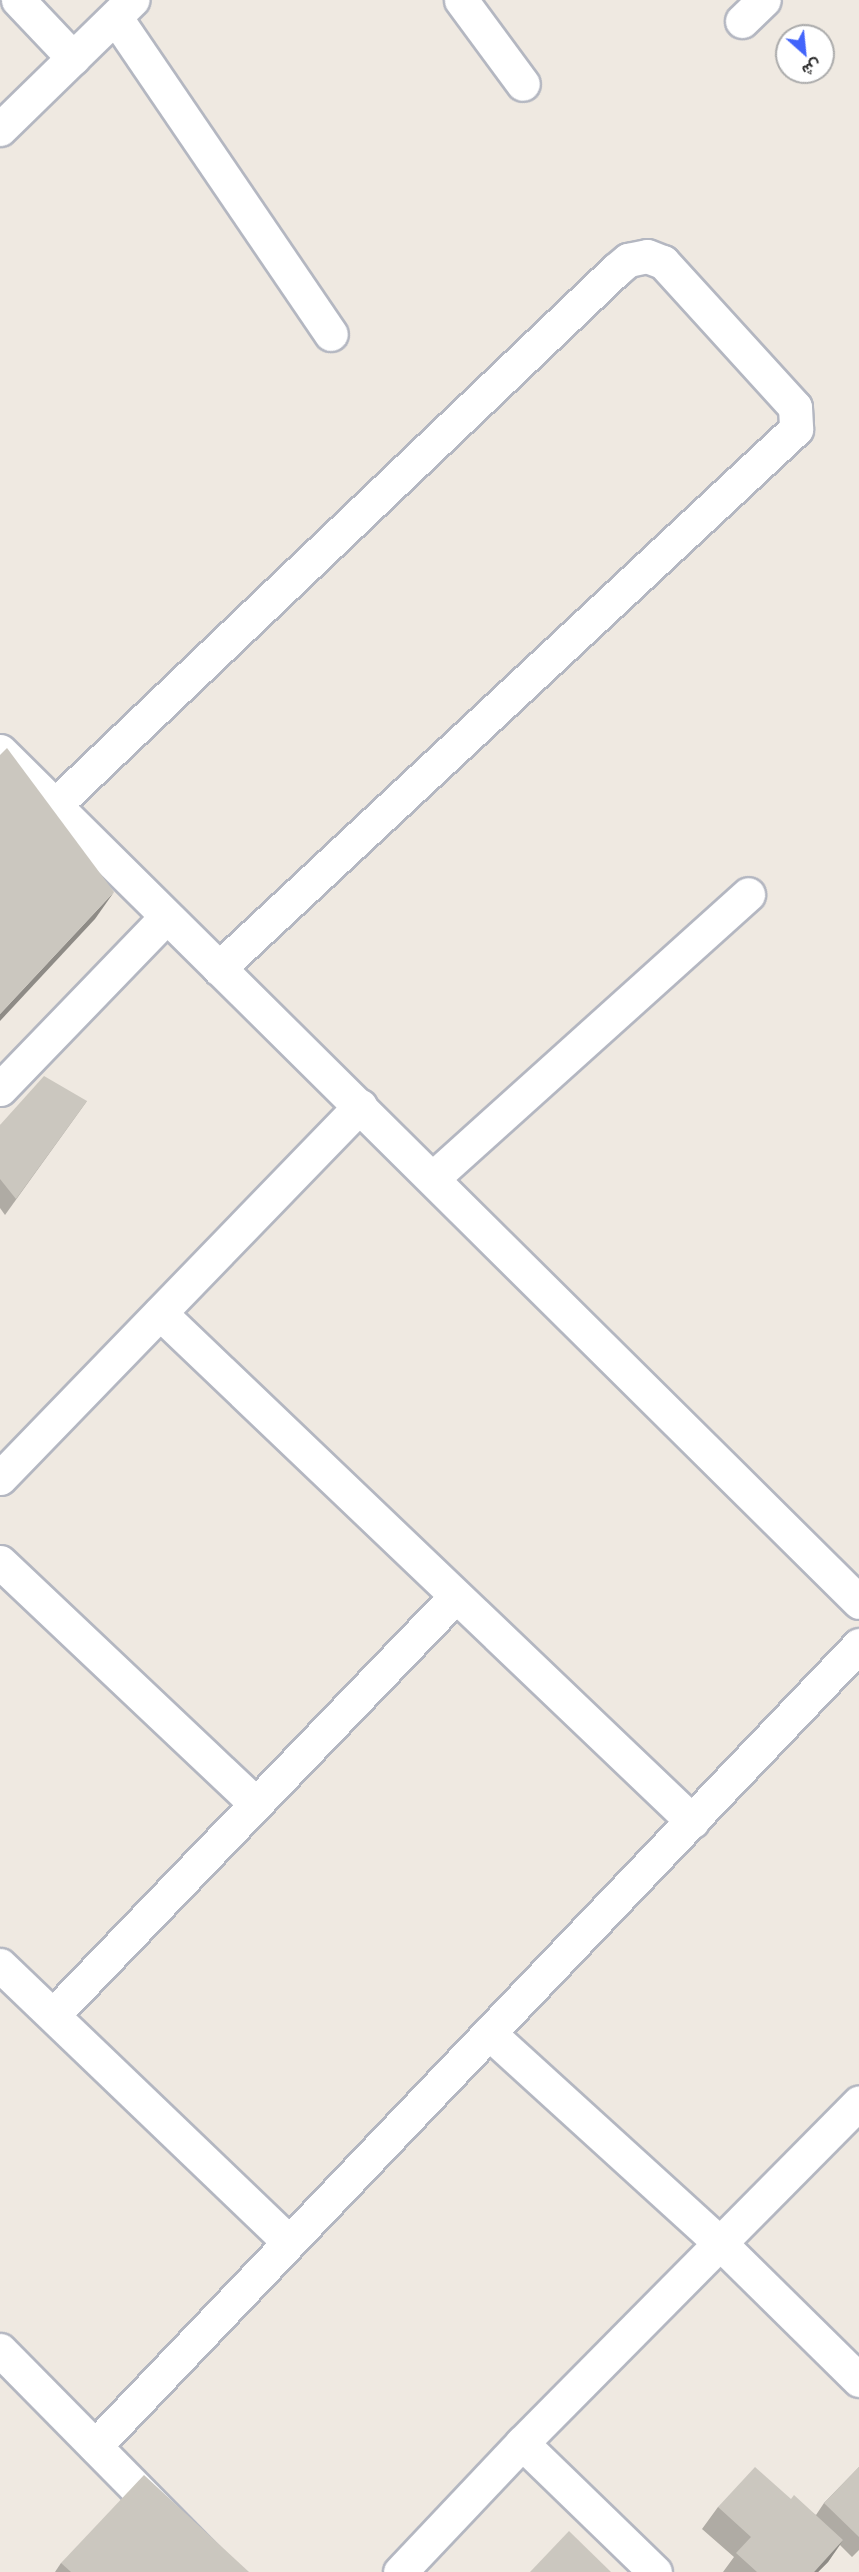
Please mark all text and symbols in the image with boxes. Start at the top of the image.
north arrow [775,24,835,84]
text: ش [799,55,825,82]

